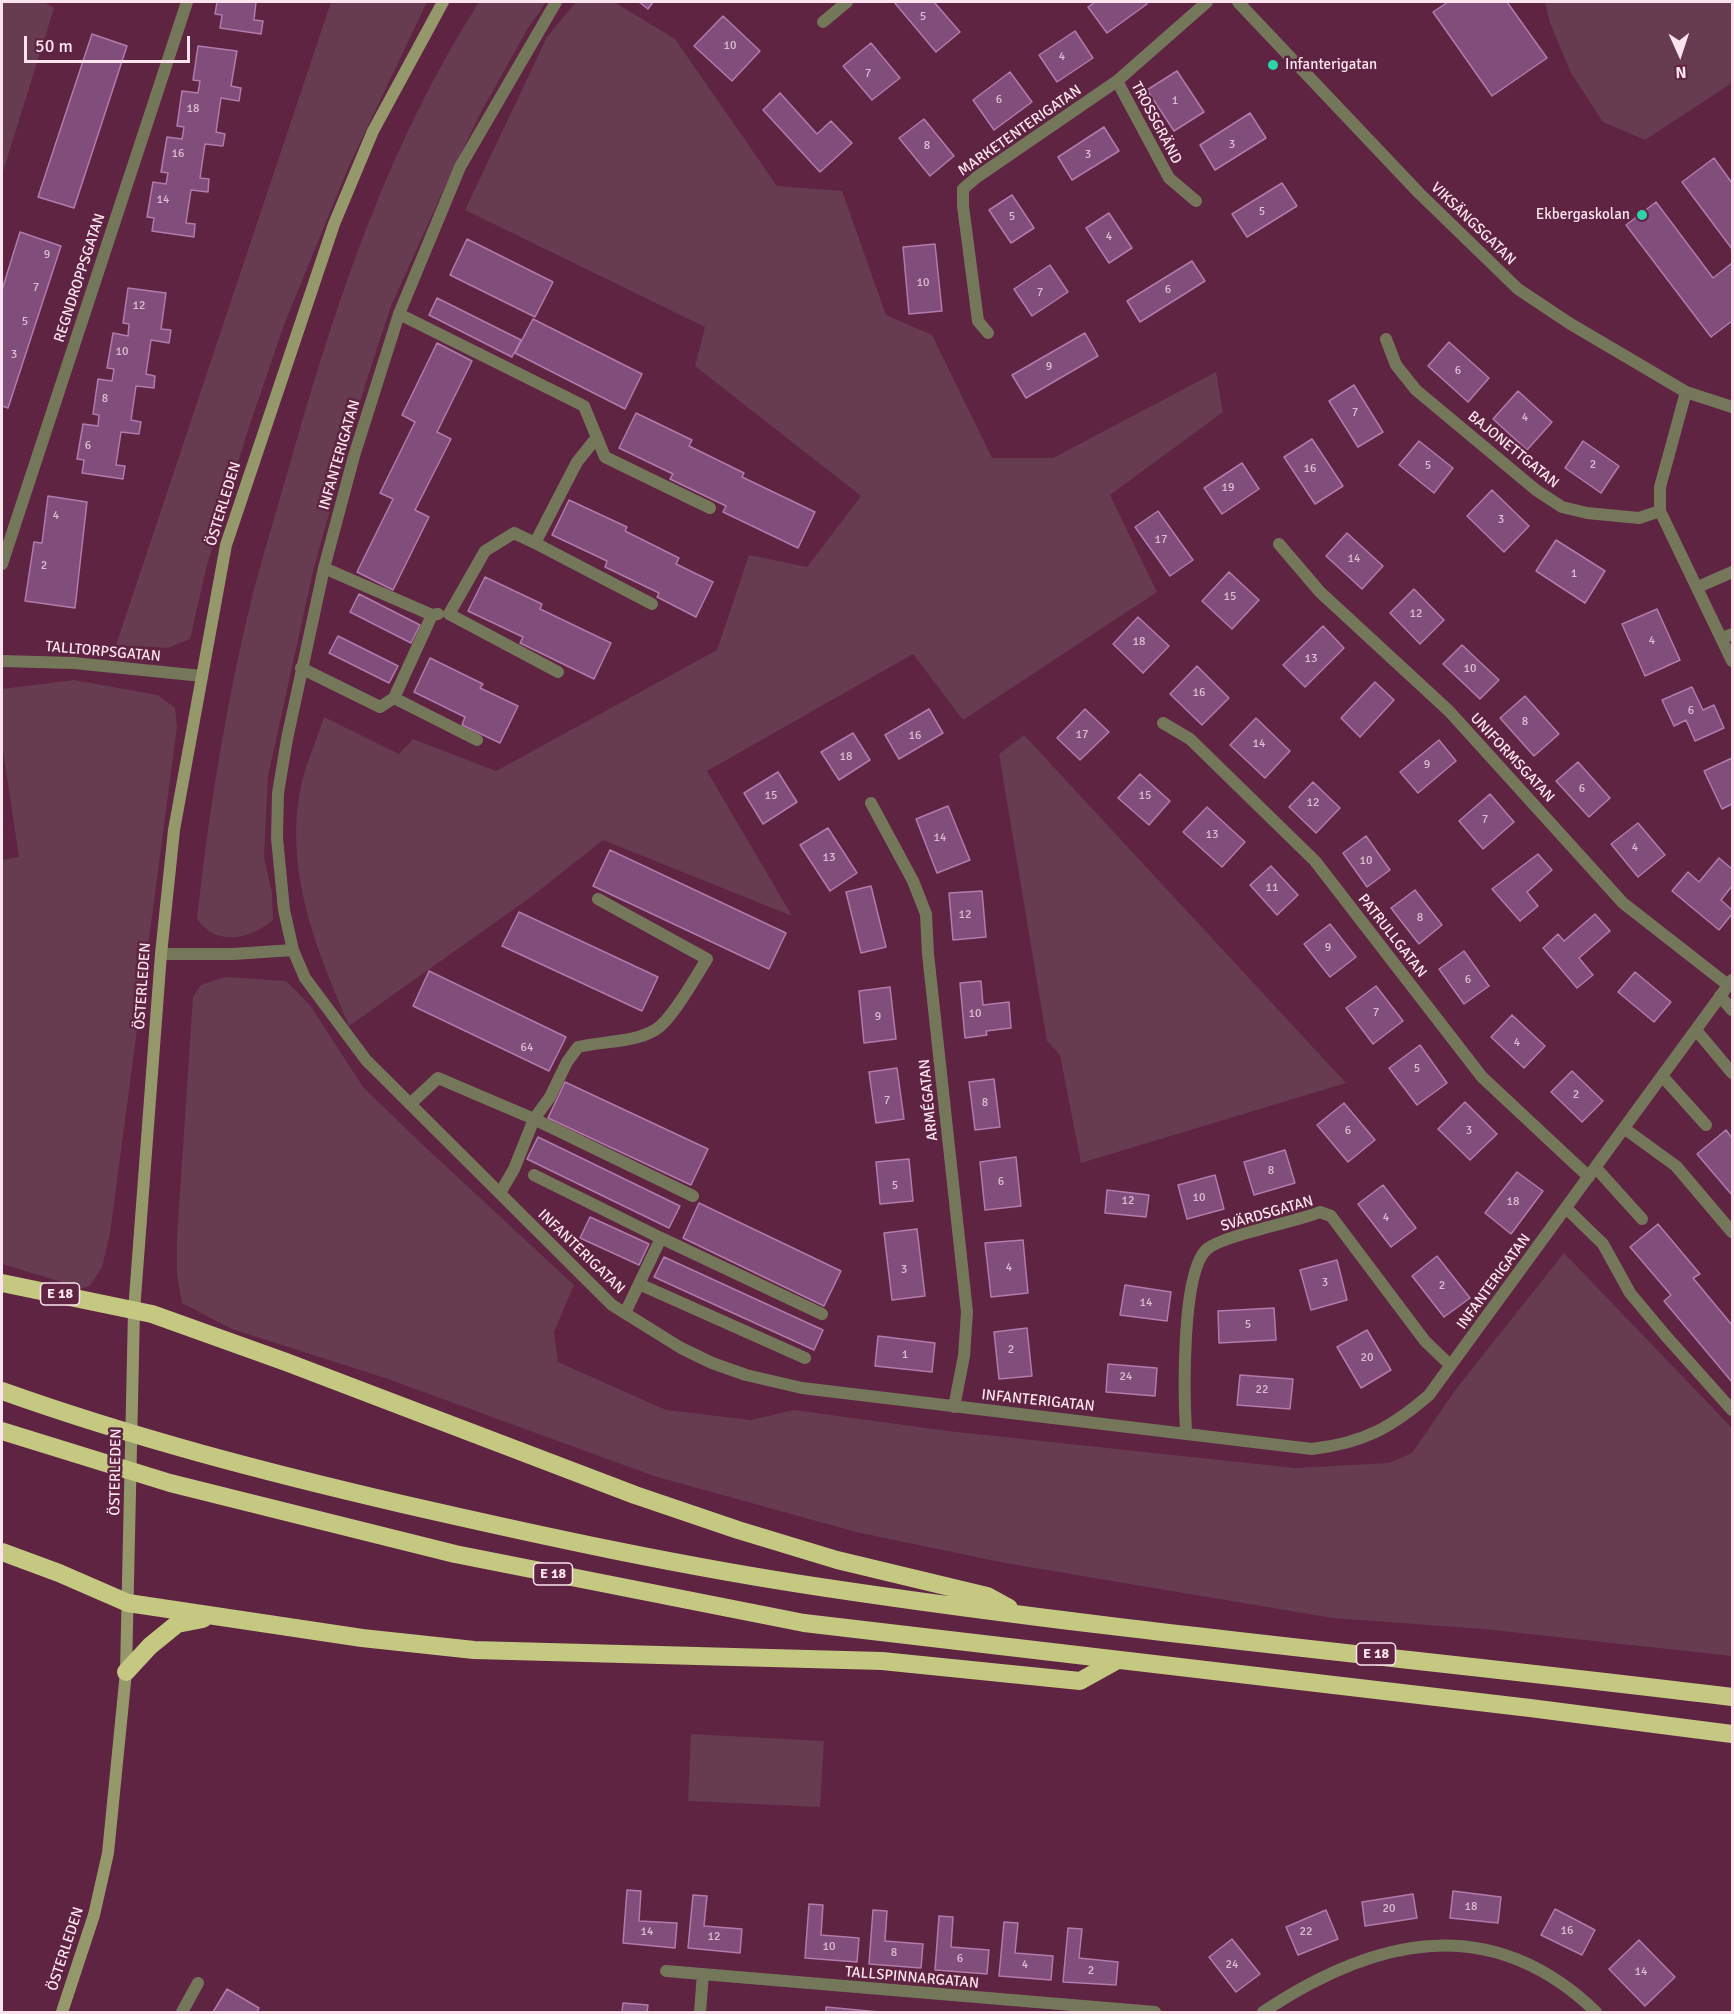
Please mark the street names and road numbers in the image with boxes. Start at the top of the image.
street label: TROSSGRÄND [1127,79,1185,167]
street label: MARKETENTERIGATAN [955,82,1085,180]
street label: VIKSÄNGSGATAN [1427,179,1519,269]
street label: REGNDROPPSGATAN [51,211,109,345]
street label: INFANTERIGATAN [316,398,364,512]
street label: BAJONETTGATAN [1464,408,1562,492]
street label: ÖSTERLEDEN [203,460,245,548]
street label: TALLTORPSGATAN [45,638,161,666]
street label: UNIFORMSGATAN [1466,710,1558,806]
street label: PATRULLGATAN [1354,891,1430,981]
street label: ÖSTERLEDEN [131,942,155,1030]
street label: ARMÉGATAN [916,1058,942,1142]
street label: SVÄRDSGATAN [1219,1192,1315,1236]
street label: INFANTERIGATAN [534,1206,628,1298]
street label: INFANTERIGATAN [1453,1231,1535,1333]
road number: E 18 [40,1283,80,1305]
street label: INFANTERIGATAN [980,1386,1096,1416]
street label: ÖSTERLEDEN [106,1428,126,1516]
road number: E 18 [534,1563,572,1585]
road number: E 18 [1356,1643,1396,1665]
street label: ÖSTERLEDEN [44,1905,88,1993]
street label: TALLSPINNARGATAN [844,1963,980,1993]

